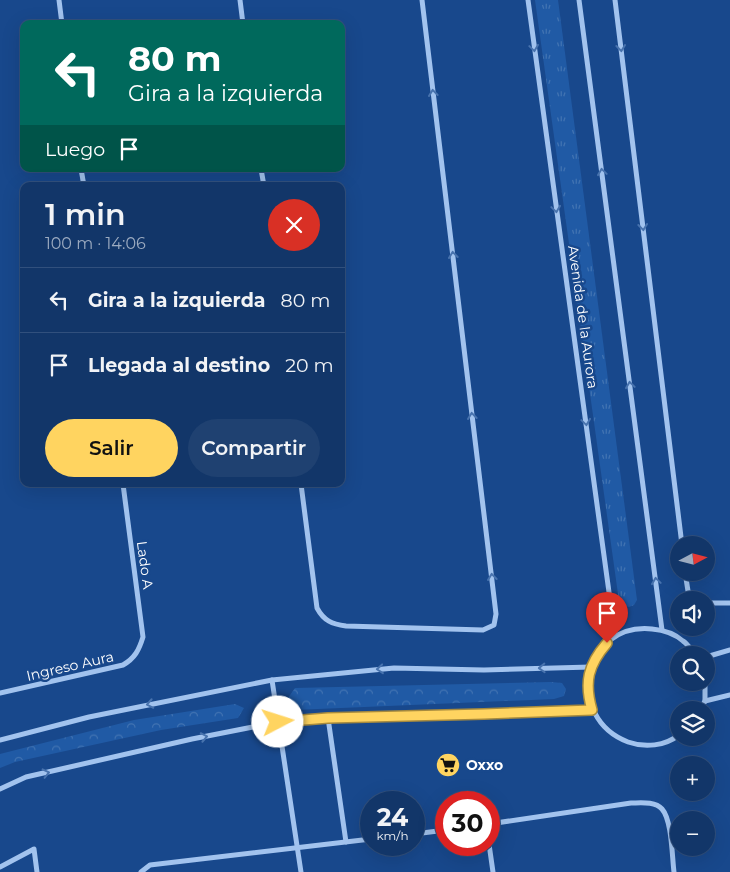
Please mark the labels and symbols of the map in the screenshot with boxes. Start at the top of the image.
one-way arrow [529,44,539,53]
one-way arrow [615,45,626,53]
one-way arrow [428,89,439,97]
one-way arrow [597,168,608,176]
one-way arrow [551,205,561,214]
one-way arrow [637,223,648,231]
street label: Avenida de la Aurora [564,244,602,390]
one-way arrow [448,250,459,258]
one-way arrow [625,381,636,389]
one-way arrow [467,412,478,420]
one-way arrow [580,418,590,427]
north arrow [670,536,715,581]
street label: Lado A [133,540,157,591]
one-way arrow [487,573,498,581]
one-way arrow [651,577,662,585]
pin [586,592,628,643]
street label: Ingreso Aura [25,647,115,685]
one-way arrow [538,663,546,674]
one-way arrow [375,664,383,675]
position arrow [251,695,303,747]
one-way arrow [146,699,155,709]
one-way arrow [200,732,209,743]
supermarket icon: Oxxo [435,752,461,778]
place label: Oxxo [466,756,503,774]
one-way arrow [41,768,50,779]
speed limit sign: 30 [435,791,500,856]

